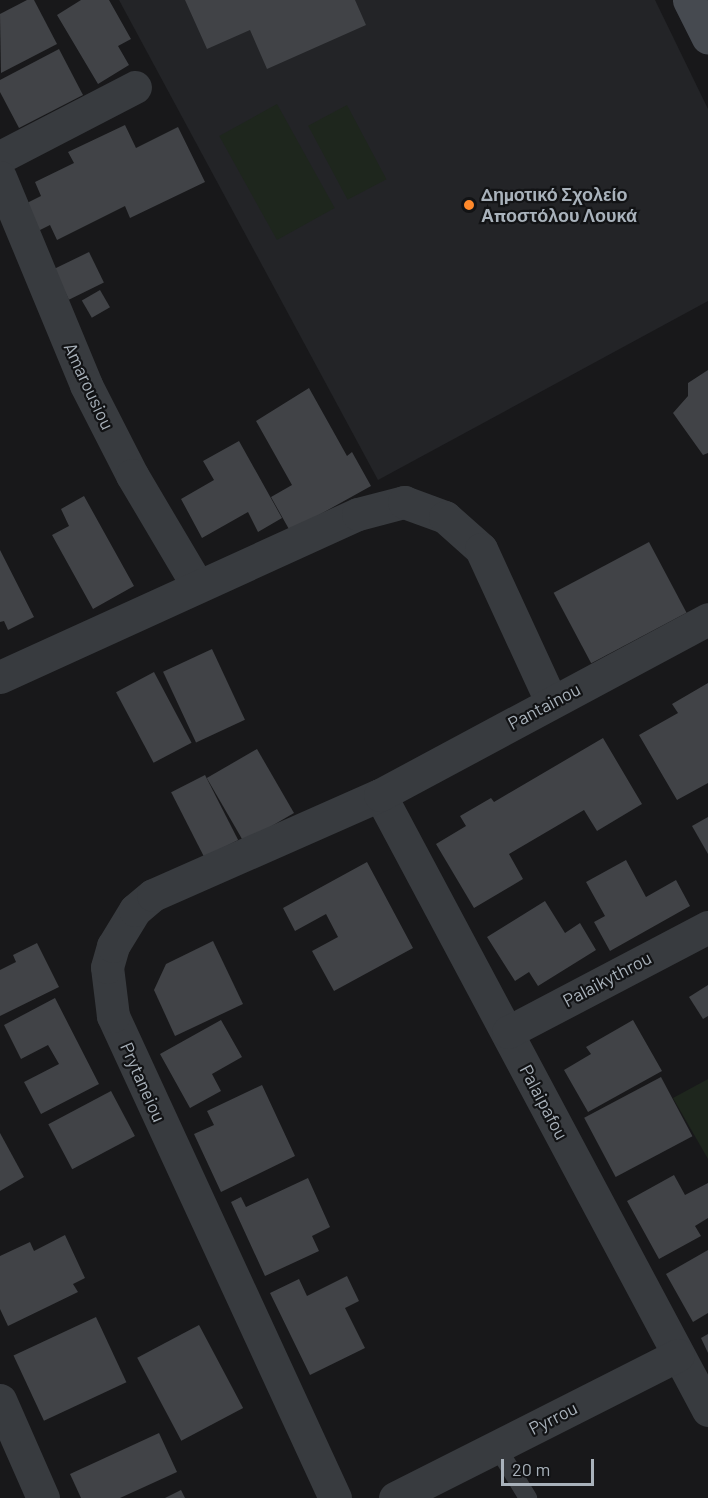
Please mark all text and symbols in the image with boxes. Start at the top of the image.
place label: Δημοτικό Σχολείο Αποστόλου Λουκά [481,184,637,226]
marker: Δημοτικό Σχολείο Αποστόλου Λουκά [462,198,476,212]
street label: Amarousiou [59,339,119,433]
street label: Pantainou [504,678,584,734]
street label: Palaikythrou [559,947,655,1011]
street label: Prytaneiou [116,1039,170,1125]
street label: Palaipafou [515,1061,573,1143]
street label: Pyrrou [525,1397,581,1439]
scale bar [504,1447,597,1485]
text: 20 m [512,1458,550,1480]

